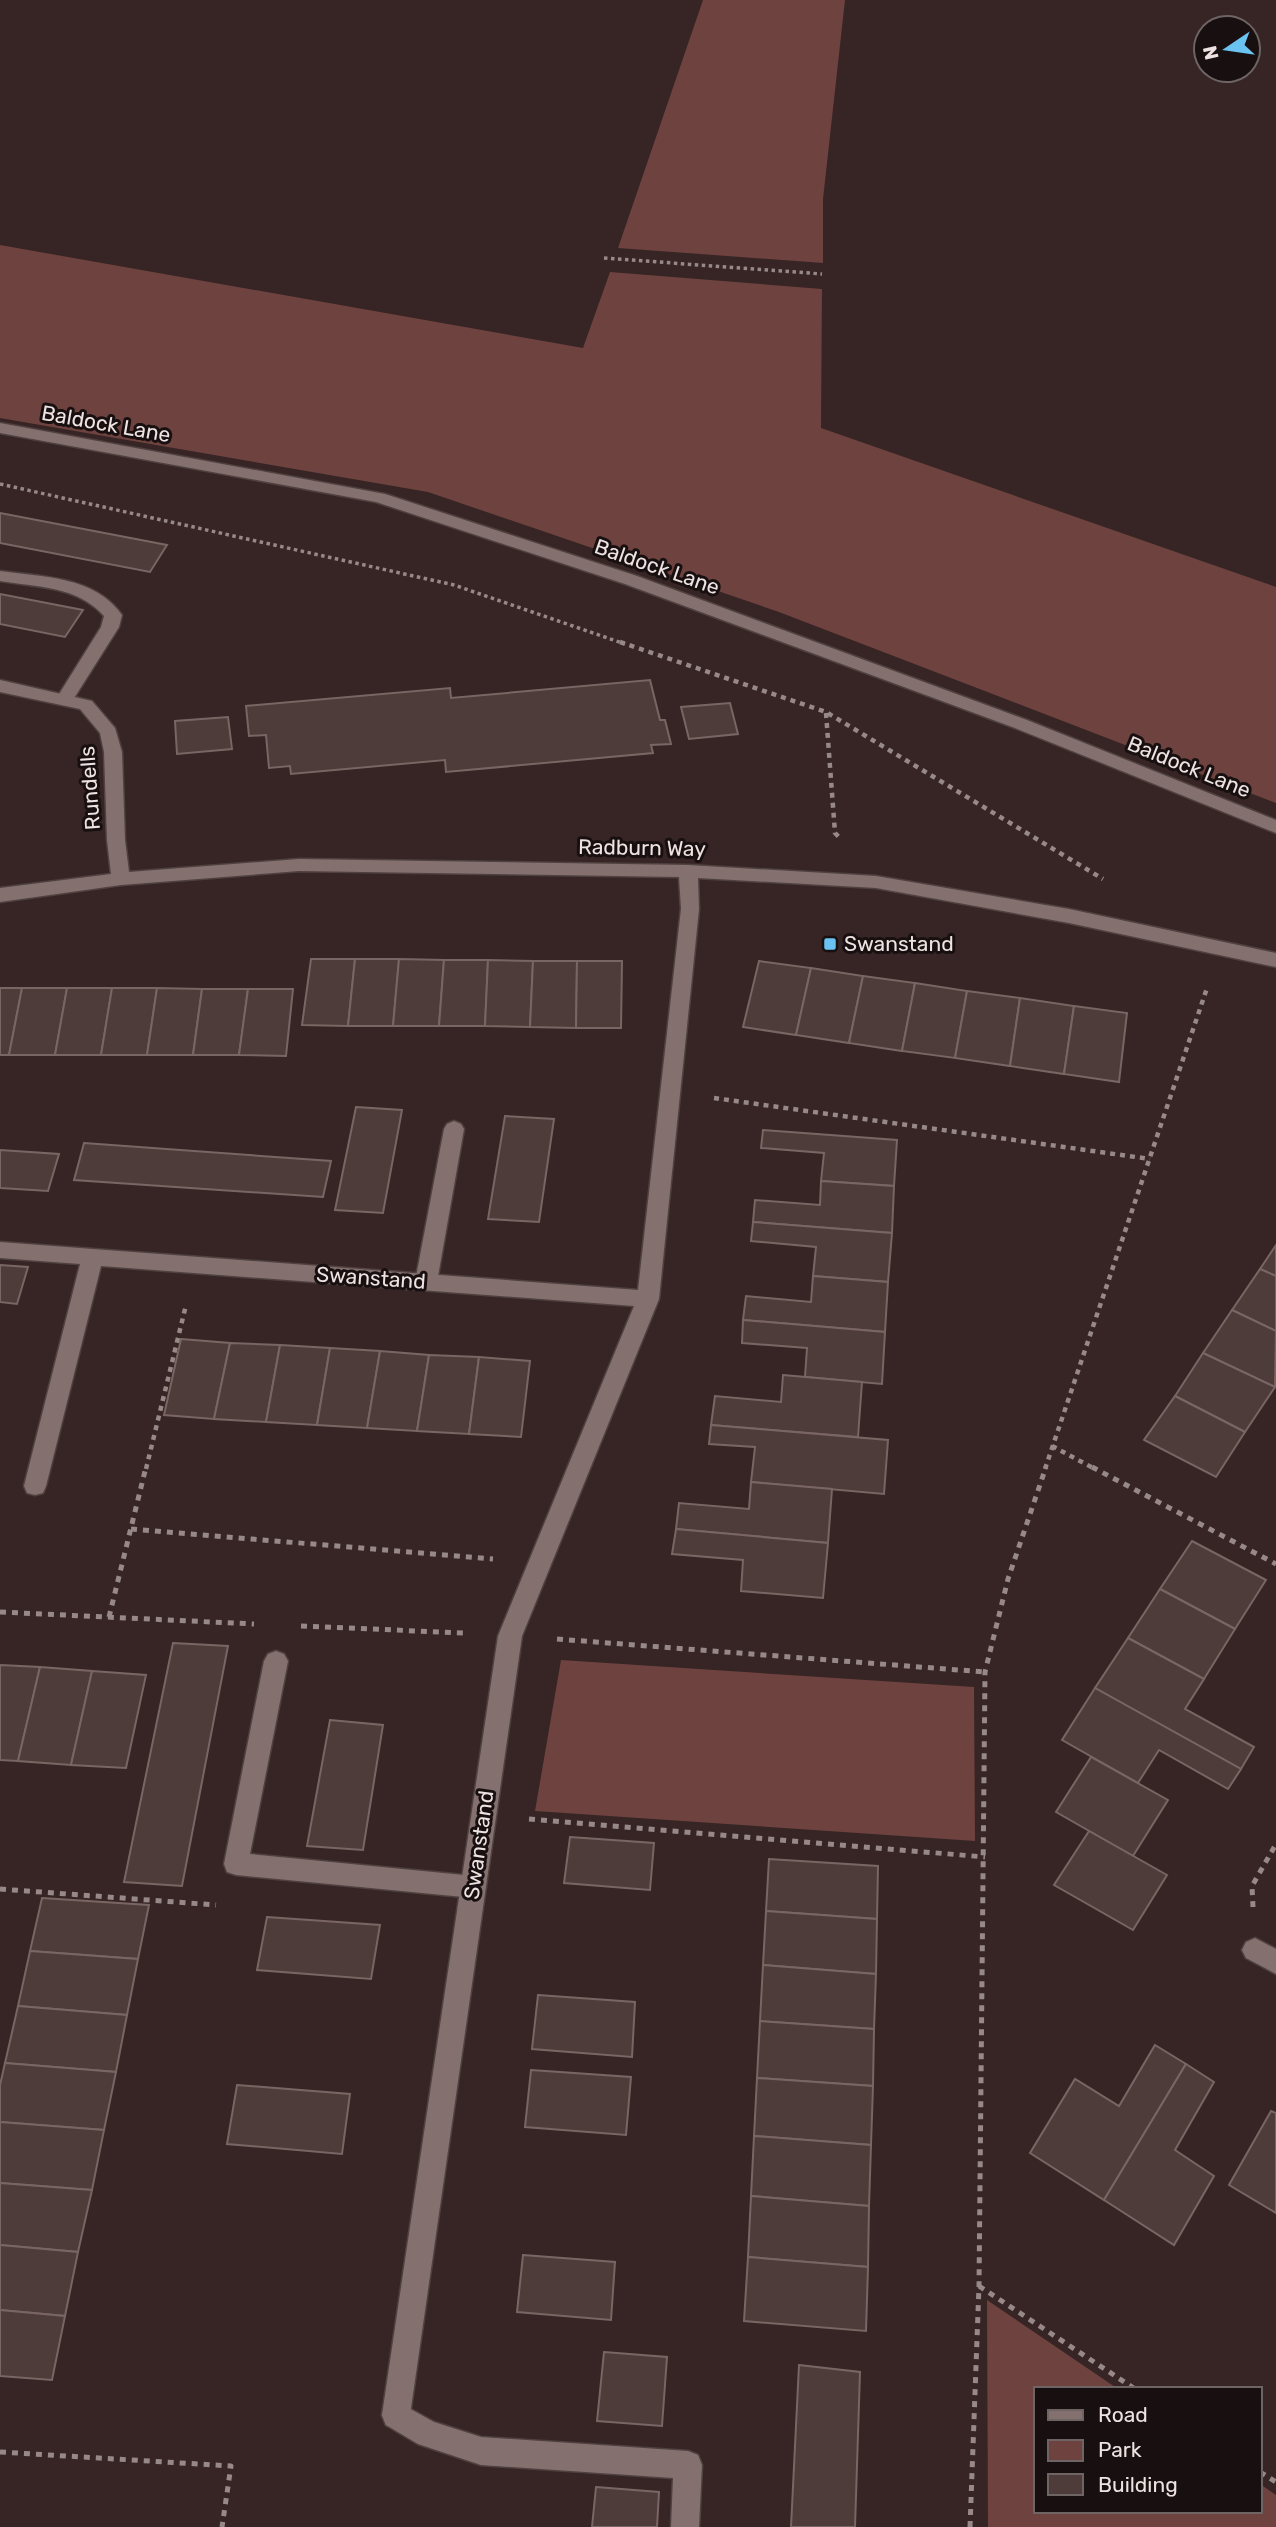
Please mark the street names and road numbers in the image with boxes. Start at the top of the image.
street label: Baldock Lane [40,400,173,447]
street label: Baldock Lane [591,533,723,600]
street label: Baldock Lane [1124,730,1254,803]
street label: Rundells [74,745,105,831]
street label: Radburn Way [578,834,707,861]
street label: Swanstand [315,1261,427,1294]
street label: Swanstand [458,1789,499,1901]

